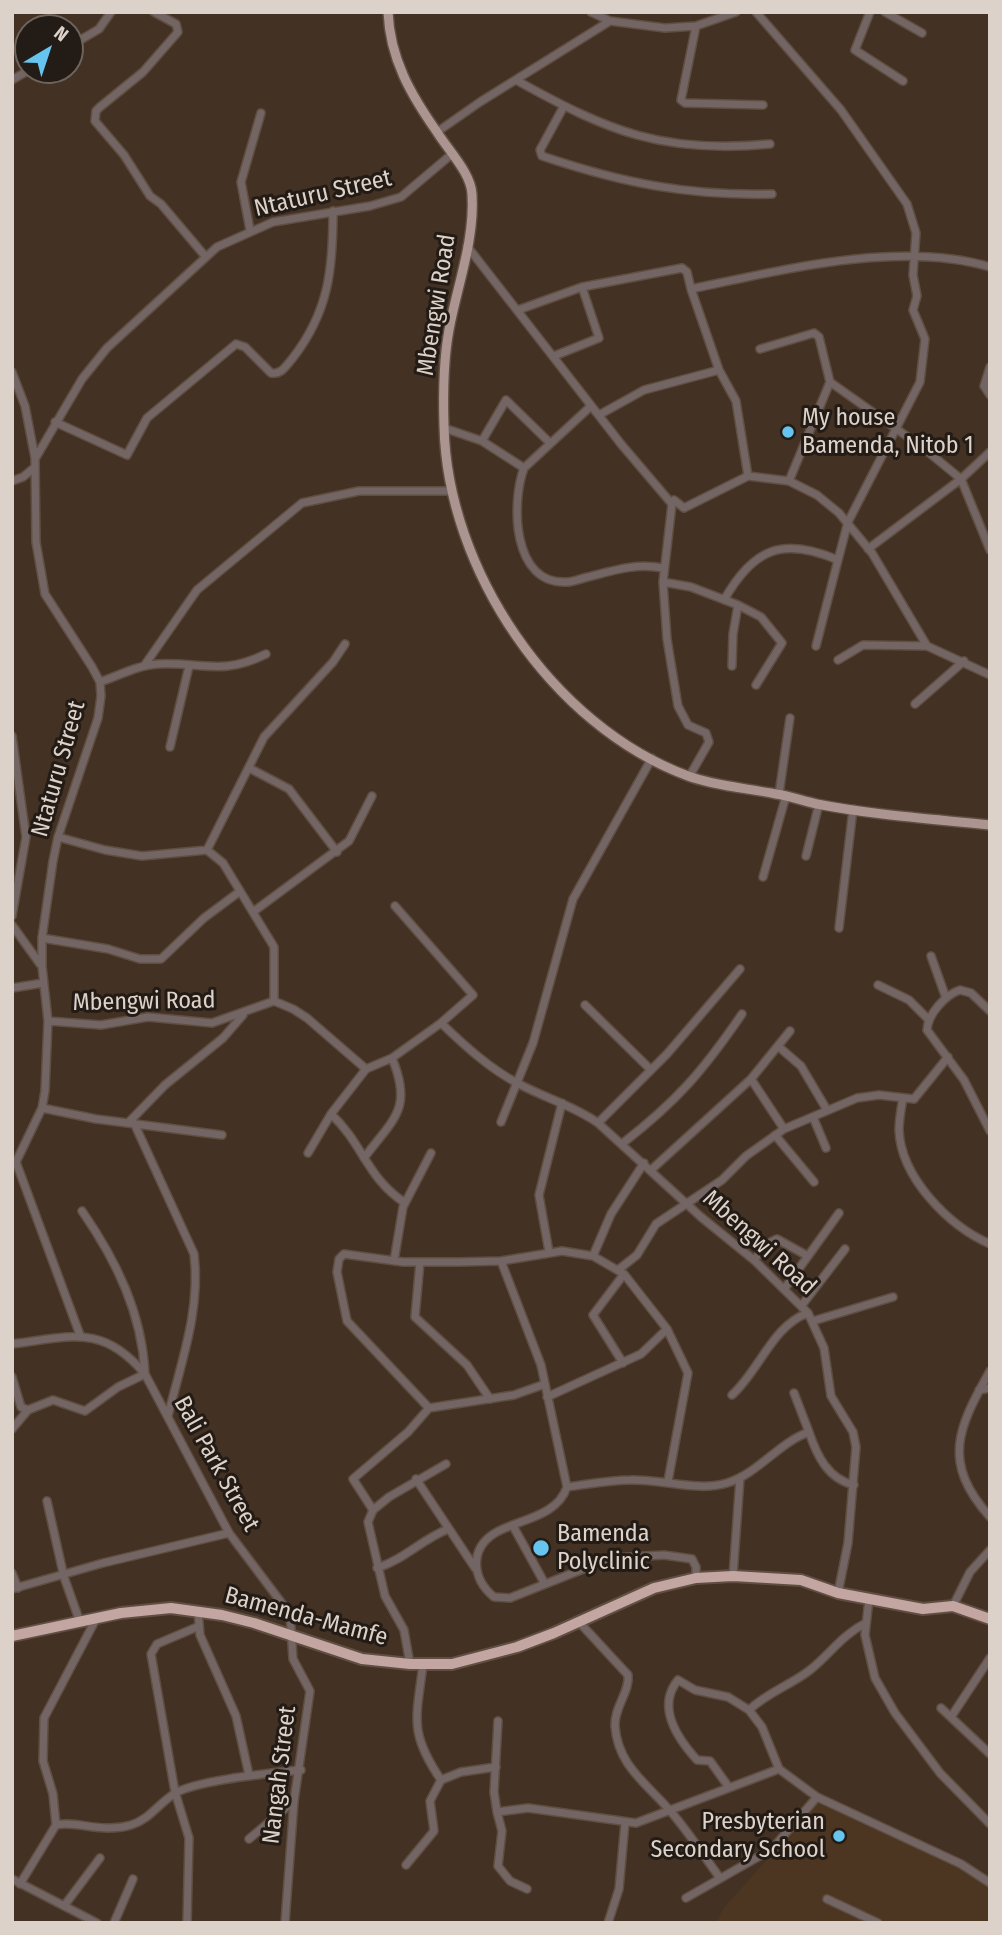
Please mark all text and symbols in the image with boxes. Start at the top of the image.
north arrow [14,14,84,84]
text: N [50,21,73,46]
street label: Ntaturu Street [252,164,394,224]
street label: Mbengwi Road [412,232,462,378]
place label: My house Bamenda, Nitob 1 [802,404,974,460]
marker: My house Bamenda, Nitob 1 [780,424,796,440]
street label: Ntaturu Street [26,698,92,840]
street label: Mbengwi Road [72,986,216,1018]
street label: Mbengwi Road [696,1185,822,1301]
street label: Bali Park Street [167,1391,265,1537]
place label: Bamenda Polyclinic [557,1520,650,1576]
marker: Bamenda Polyclinic [531,1538,551,1558]
street label: Bamenda-Mamfe [221,1581,391,1653]
street label: Nangah Street [257,1704,303,1846]
place label: Presbyterian Secondary School [650,1808,825,1864]
marker: Presbyterian Secondary School [831,1828,847,1844]

